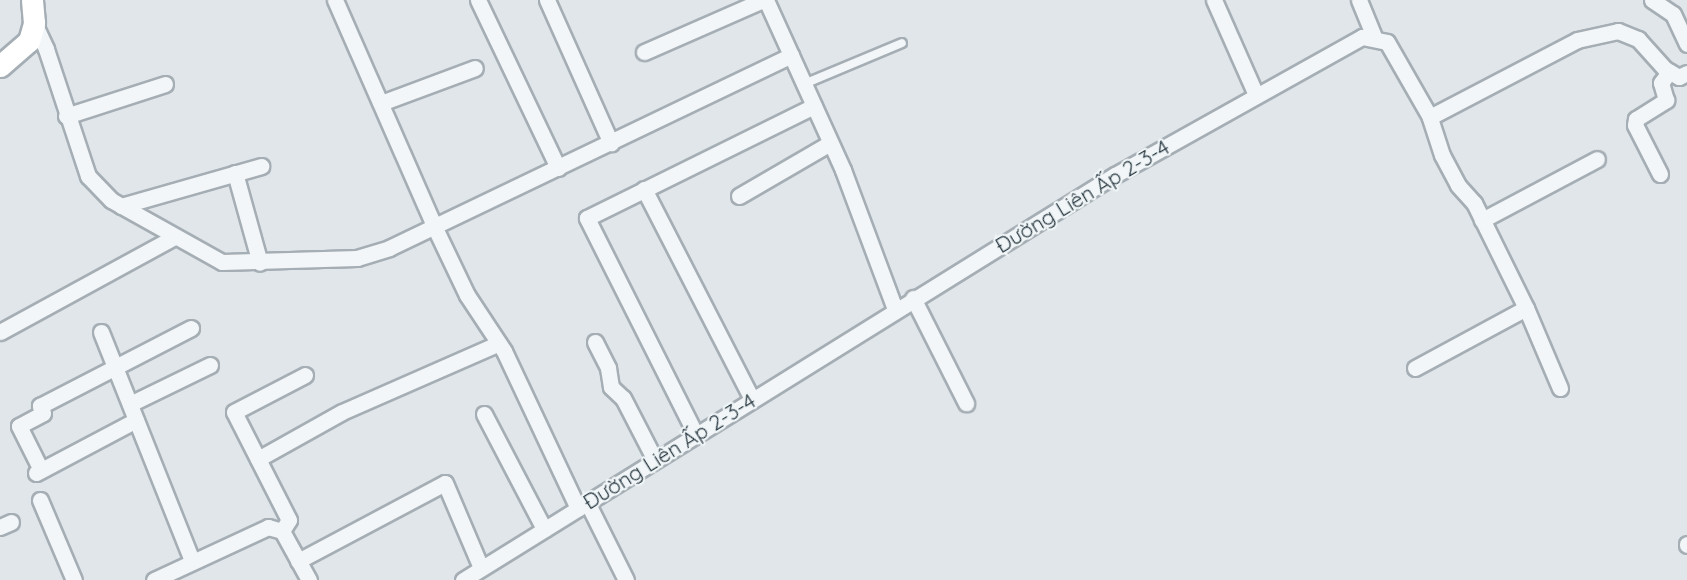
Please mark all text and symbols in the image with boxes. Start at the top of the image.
street label: Đường Liên Ấp 2-3-4 [991,134,1173,258]
street label: Đường Liên Ấp 2-3-4 [578,388,760,514]

